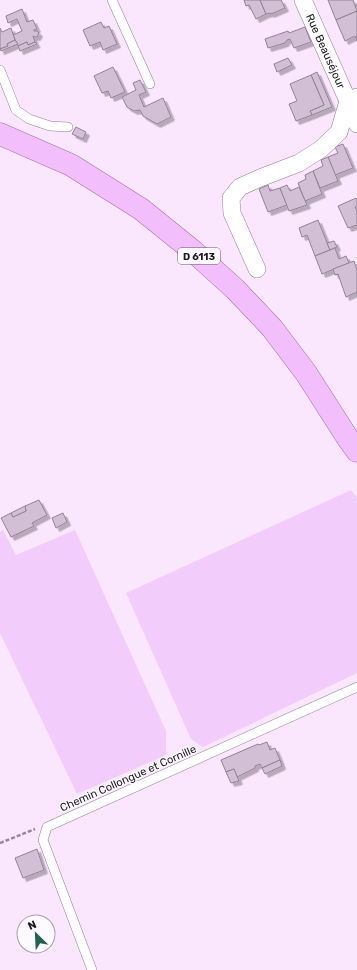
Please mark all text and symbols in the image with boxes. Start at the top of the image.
street label: Rue Beauséjour [303,12,348,92]
road number: D 6113 [178,248,220,264]
street label: Chemin Collongue et Cornille [58,742,198,814]
north arrow [16,914,56,954]
text: N [26,918,38,933]

